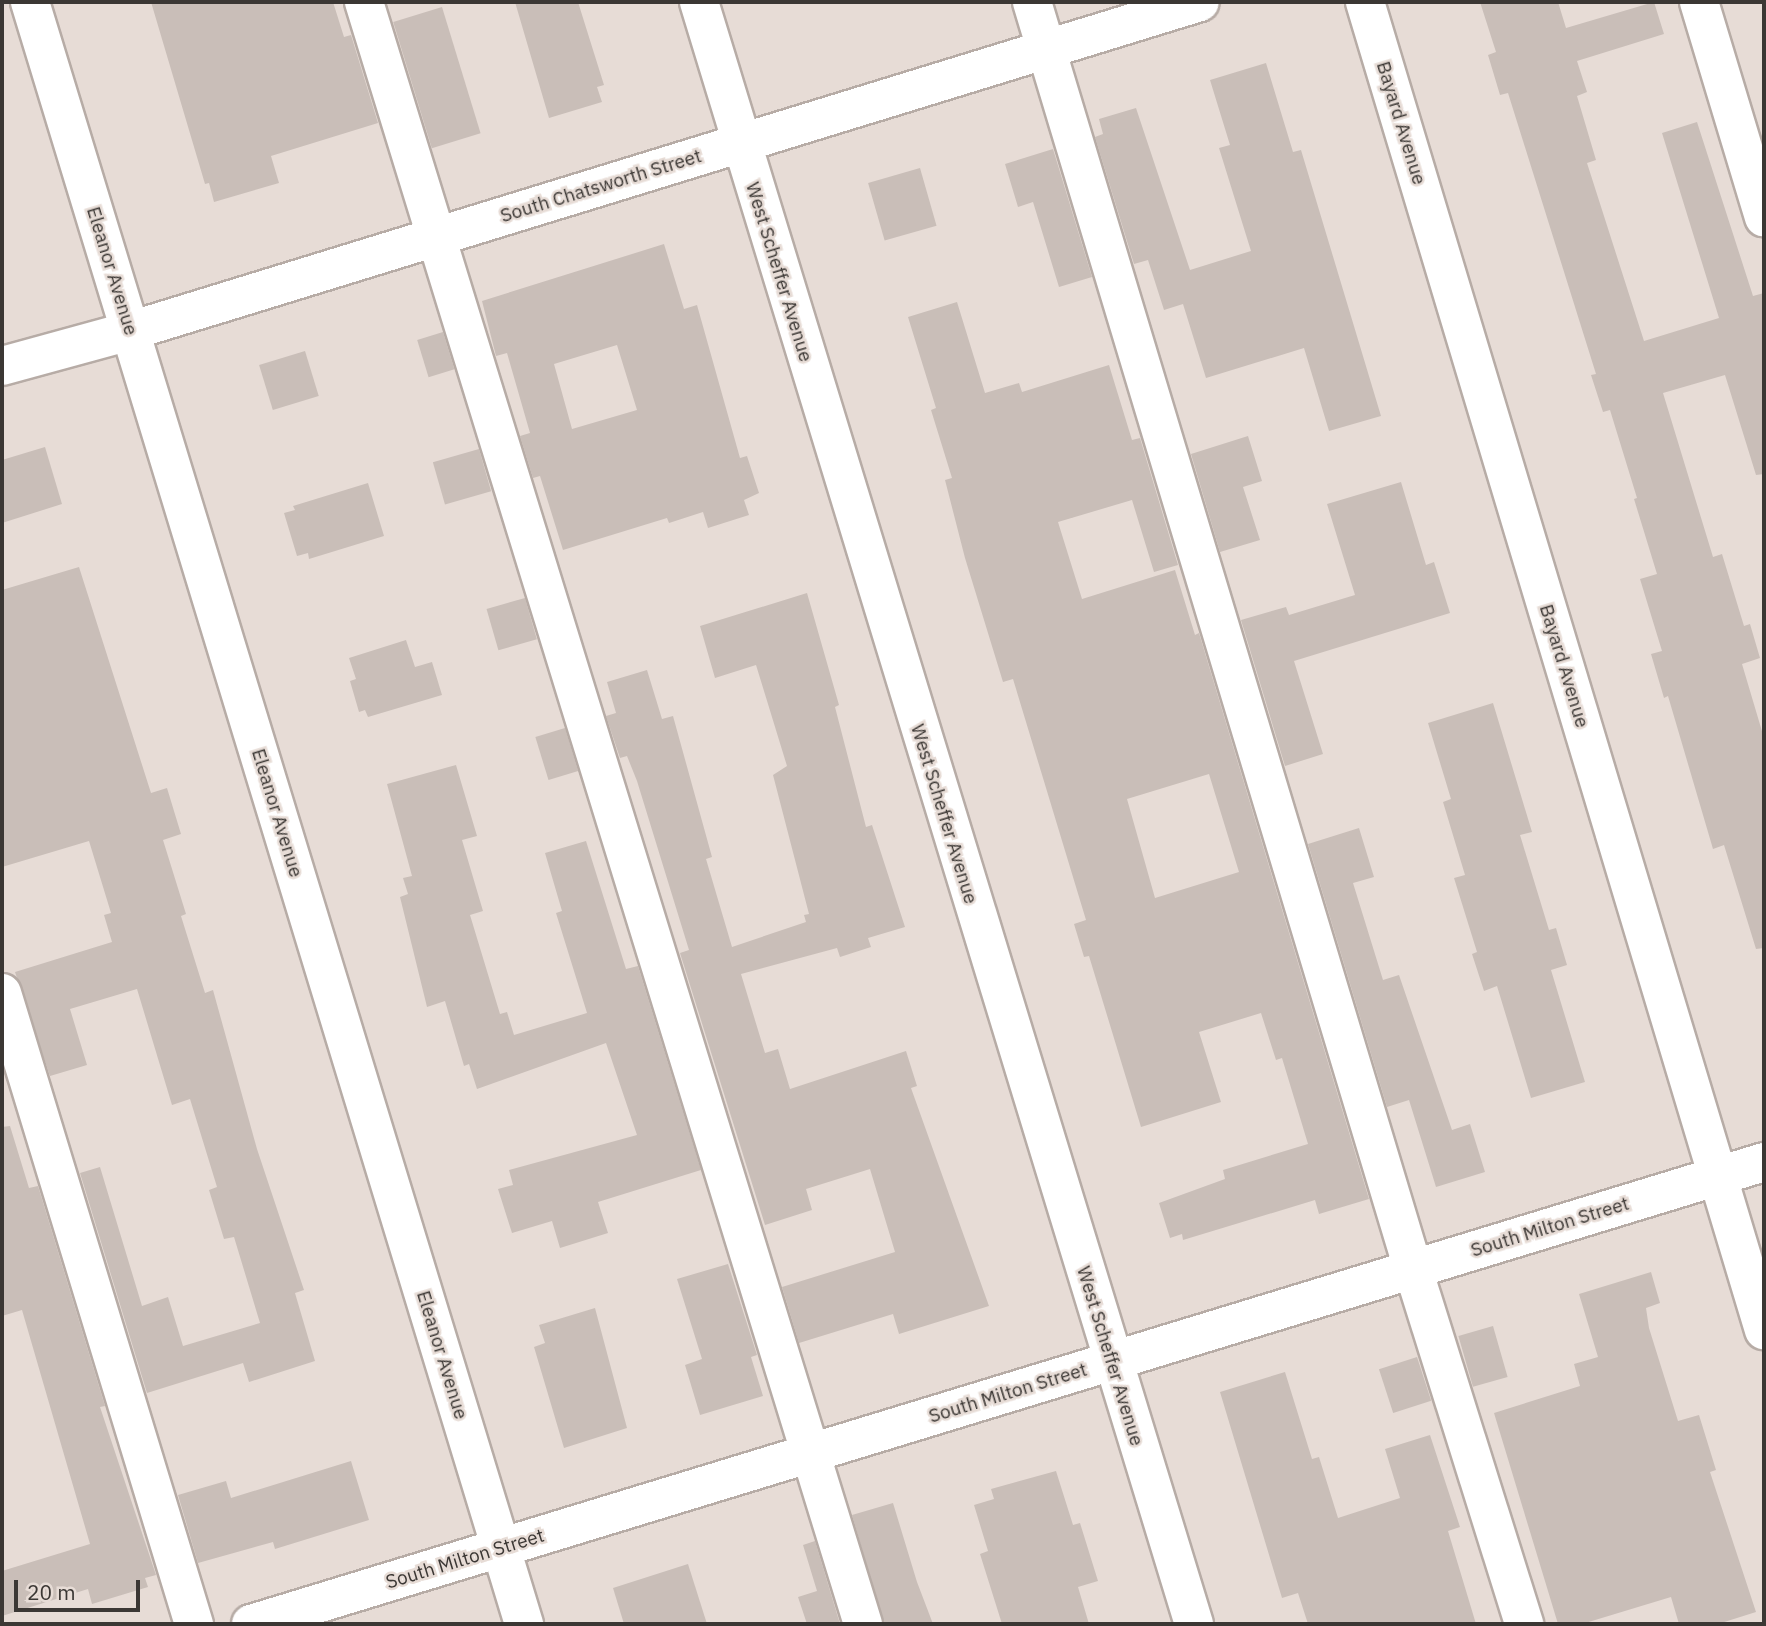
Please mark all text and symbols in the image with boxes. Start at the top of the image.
street label: Bayard Avenue [1371,59,1431,187]
street label: South Chatsworth Street [498,145,704,227]
street label: West Scheffer Avenue [741,179,817,365]
street label: Eleanor Avenue [82,204,142,338]
street label: Bayard Avenue [1534,602,1594,730]
street label: West Scheffer Avenue [906,721,982,907]
street label: Eleanor Avenue [247,746,307,880]
street label: South Milton Street [1468,1192,1632,1262]
street label: West Scheffer Avenue [1072,1263,1148,1449]
street label: Eleanor Avenue [412,1288,472,1422]
street label: South Milton Street [926,1358,1090,1428]
street label: South Milton Street [383,1524,547,1594]
scale bar [18,1566,144,1610]
text: 20 m [27,1578,76,1606]

